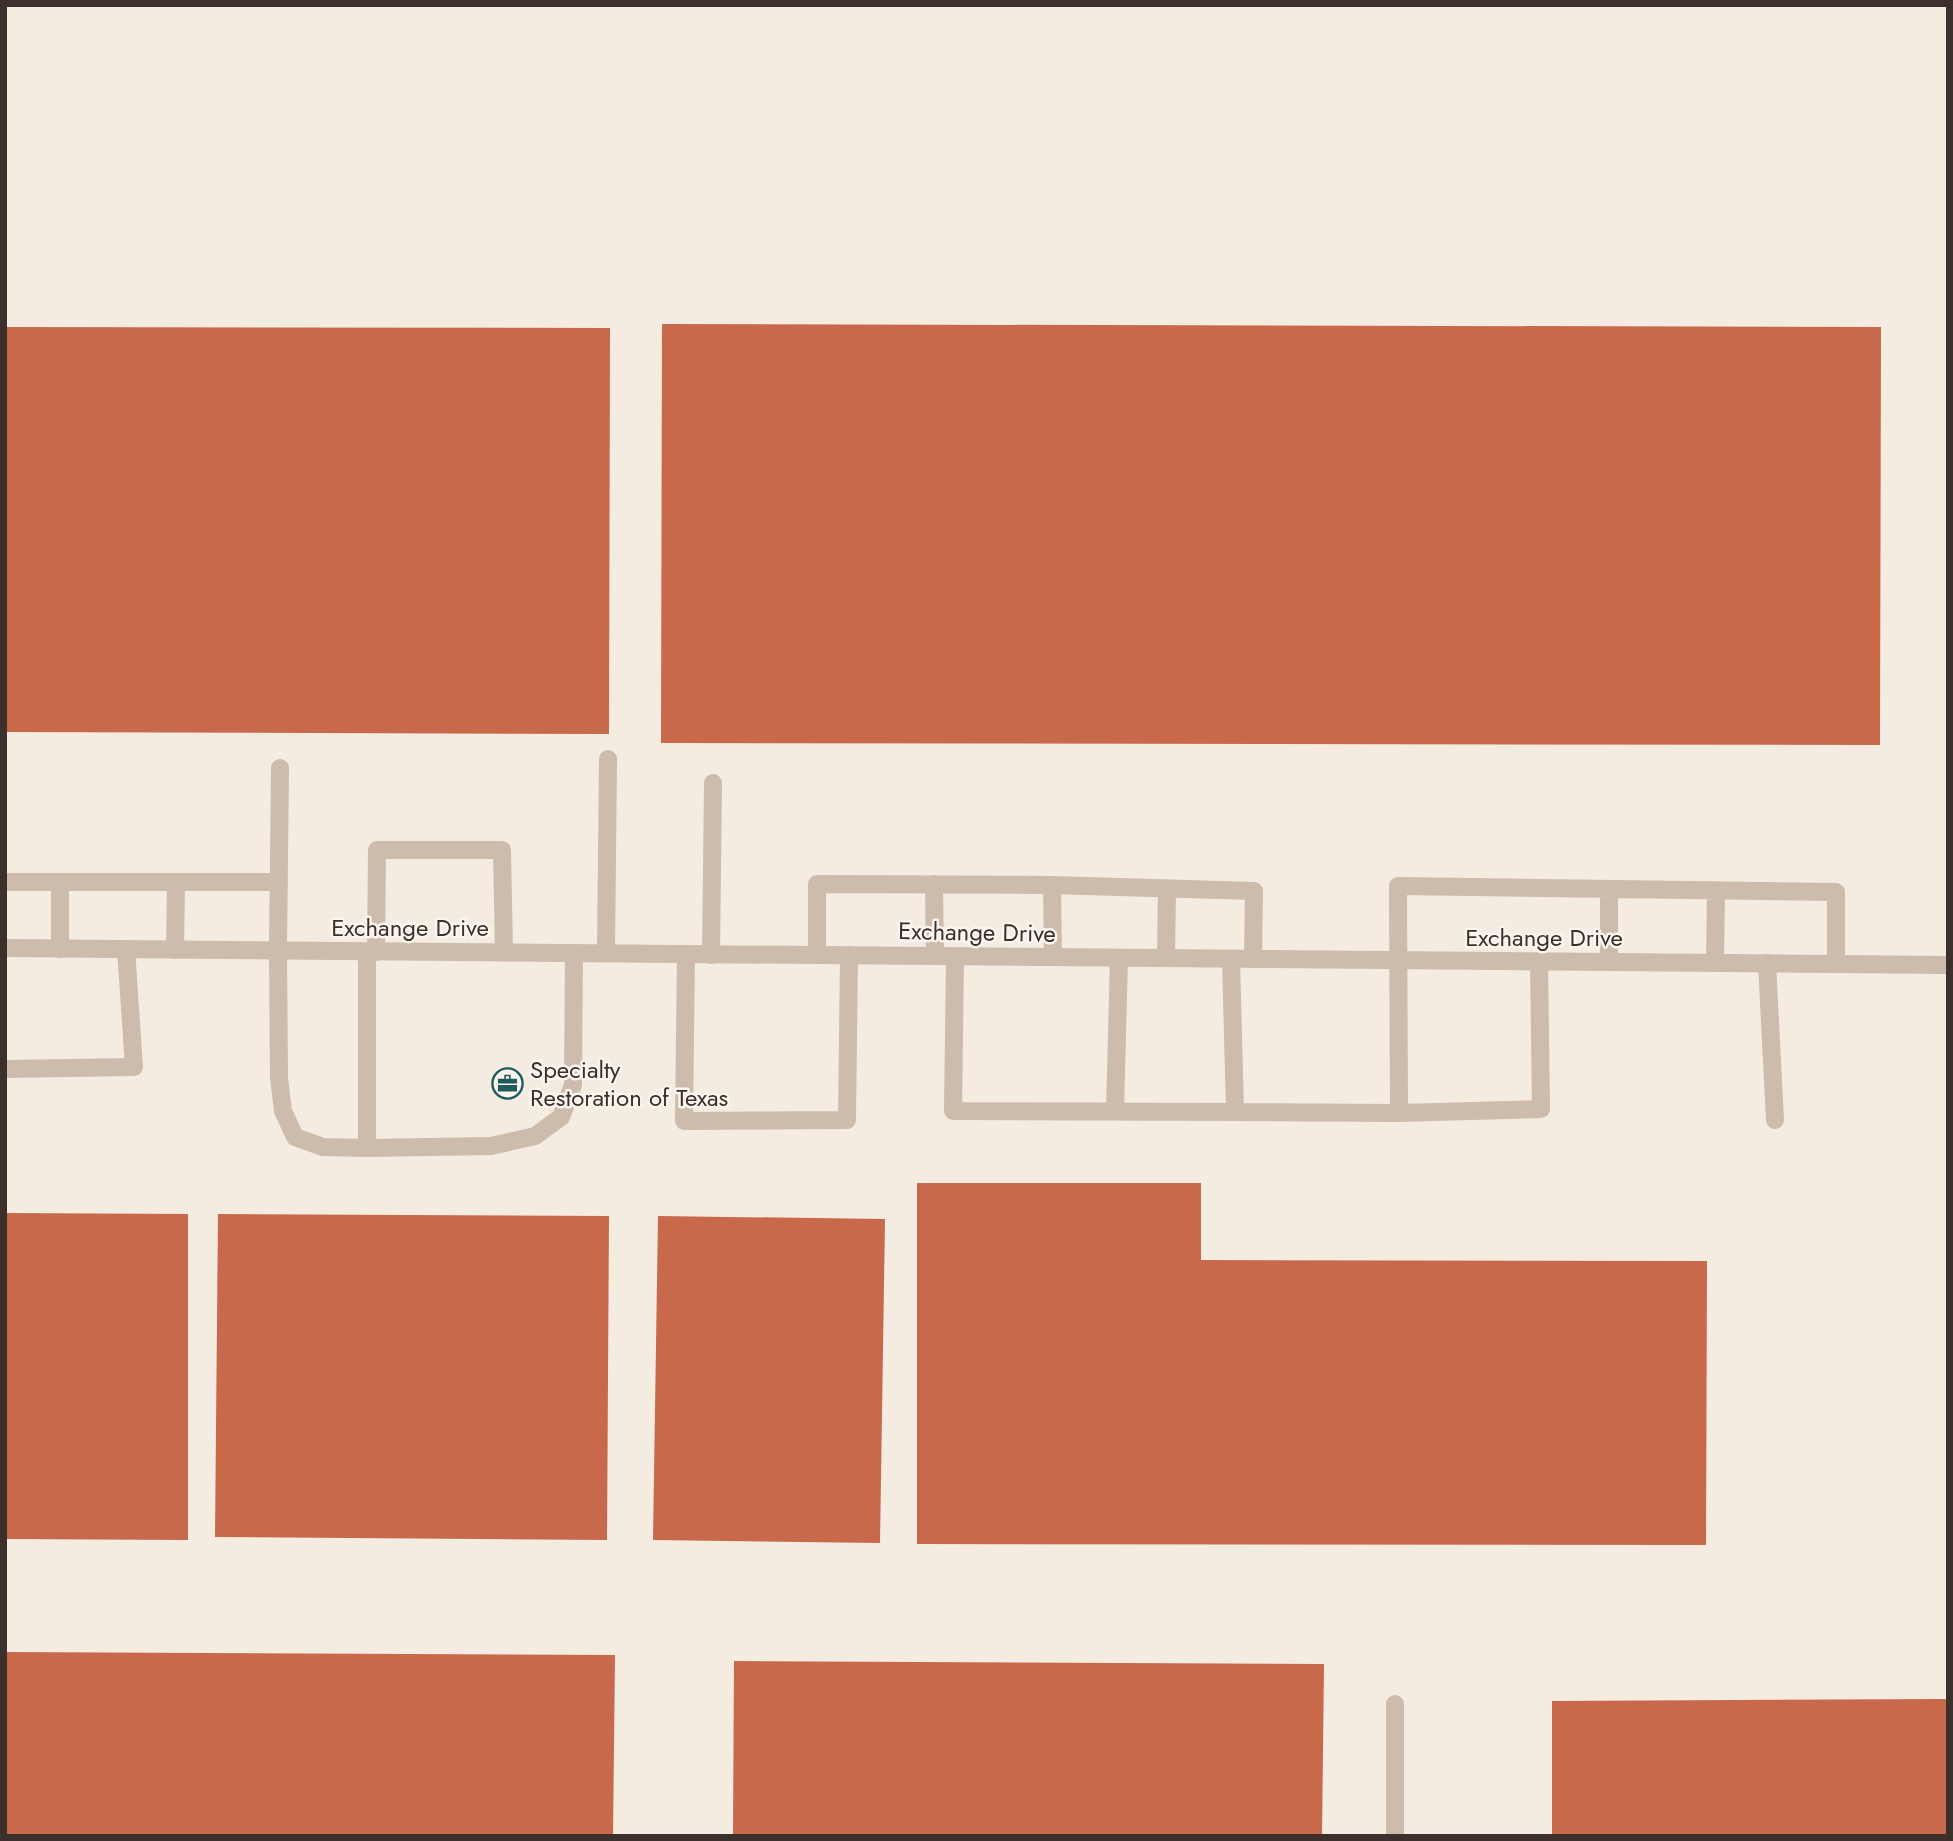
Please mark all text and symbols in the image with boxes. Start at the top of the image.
street label: Exchange Drive [331,910,489,945]
street label: Exchange Drive [898,913,1056,951]
street label: Exchange Drive [1465,920,1623,955]
place label: Specialty Restoration of Texas [530,1052,728,1115]
office icon: Specialty Restoration of Texas [490,1066,524,1100]

